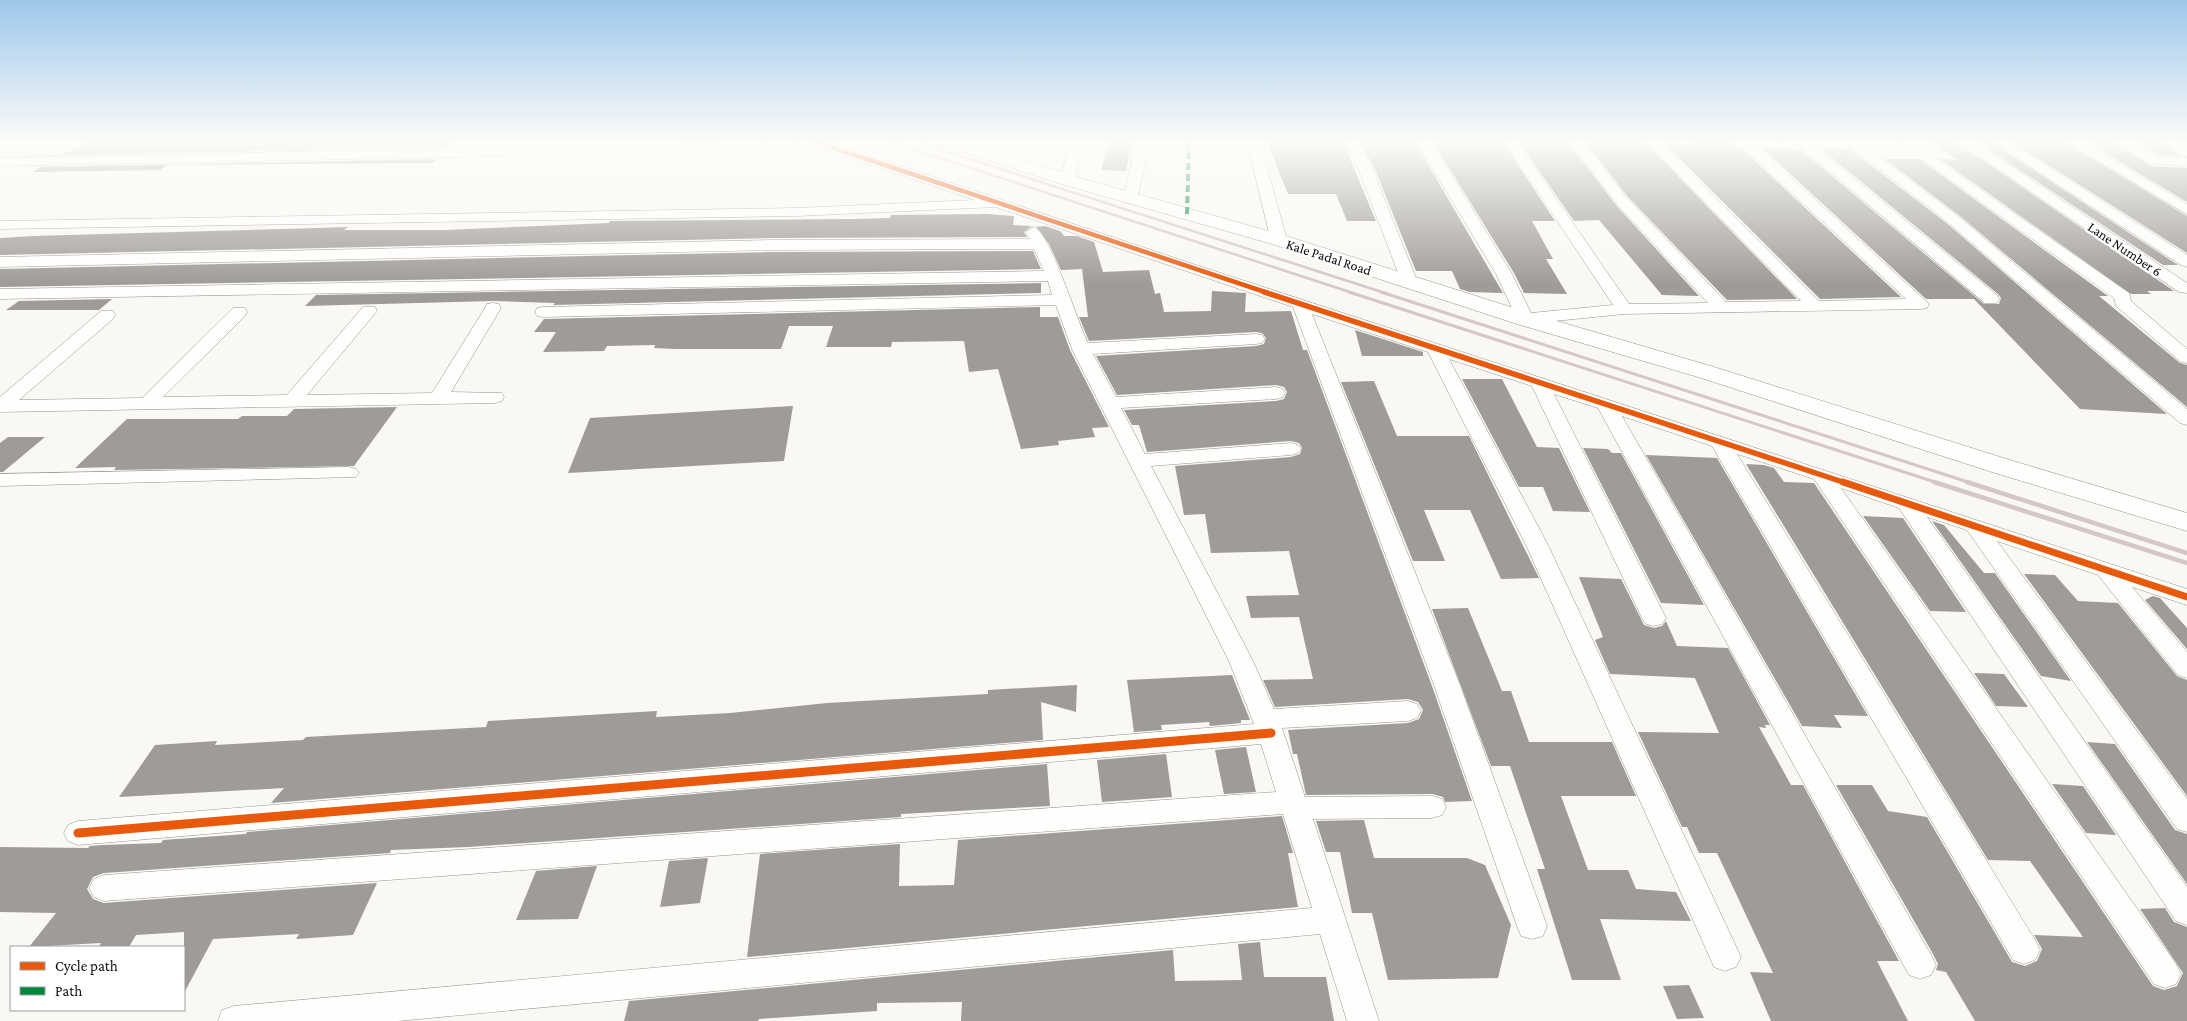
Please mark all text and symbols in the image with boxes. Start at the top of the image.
street label: Lane Number 6 [2085,218,2165,280]
street label: Kale Padal Road [1284,236,1374,279]
legend [10,946,185,1011]
text: Cycle path [55,958,118,975]
text: Path [55,983,82,999]

